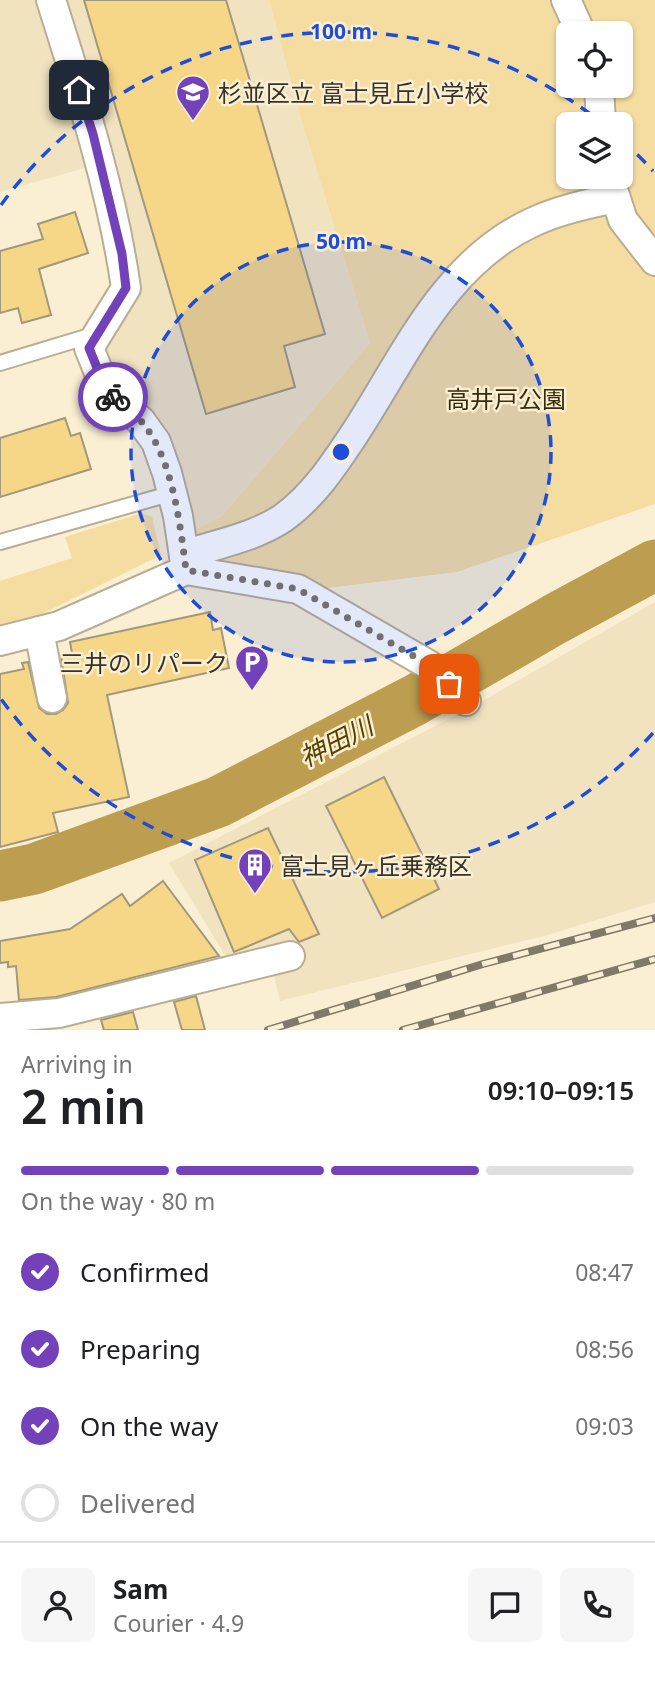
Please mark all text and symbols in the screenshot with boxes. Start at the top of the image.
text: 100 m [310,17,372,45]
map controls [556,21,633,189]
button: locate [556,21,633,98]
pin [49,60,109,120]
icon: home [60,71,98,109]
school or university icon: 杉並区立 富士見丘小学校 [174,73,212,122]
place label: 杉並区立 富士見丘小学校 [218,76,488,109]
button: layers [556,112,633,189]
text: 50 m [316,227,366,255]
courier [78,362,148,432]
icon: bike [94,378,132,416]
park label: 高井戸公園 [446,382,566,415]
centre of rings [329,440,353,464]
parking icon: 三井のリパーク [233,643,271,692]
place label: 三井のリパーク [60,646,228,679]
pin [419,654,479,714]
icon: bag [430,665,468,703]
water label: 神田川 [293,706,382,775]
building icon: 富士見ヶ丘乗務区 [236,846,274,895]
place label: 富士見ヶ丘乗務区 [280,849,472,882]
text: Arriving in [21,1048,133,1080]
text: 09:10–09:15 [488,1072,634,1108]
text: 2 min [21,1075,146,1137]
text: On the way · 80 m [21,1185,215,1217]
icon: check [21,1253,59,1291]
text: Confirmed [80,1254,210,1290]
text: 08:47 [575,1256,634,1288]
icon: check [21,1330,59,1368]
text: Preparing [80,1331,201,1367]
text: 08:56 [575,1333,634,1365]
icon: check [21,1407,59,1445]
text: On the way [80,1408,218,1444]
text: 09:03 [575,1410,634,1442]
text: Delivered [80,1485,196,1521]
button: person [21,1568,95,1642]
button: chat [468,1568,542,1642]
button: phone [560,1568,634,1642]
text: Sam [113,1571,168,1607]
text: Courier · 4.9 [113,1607,244,1639]

